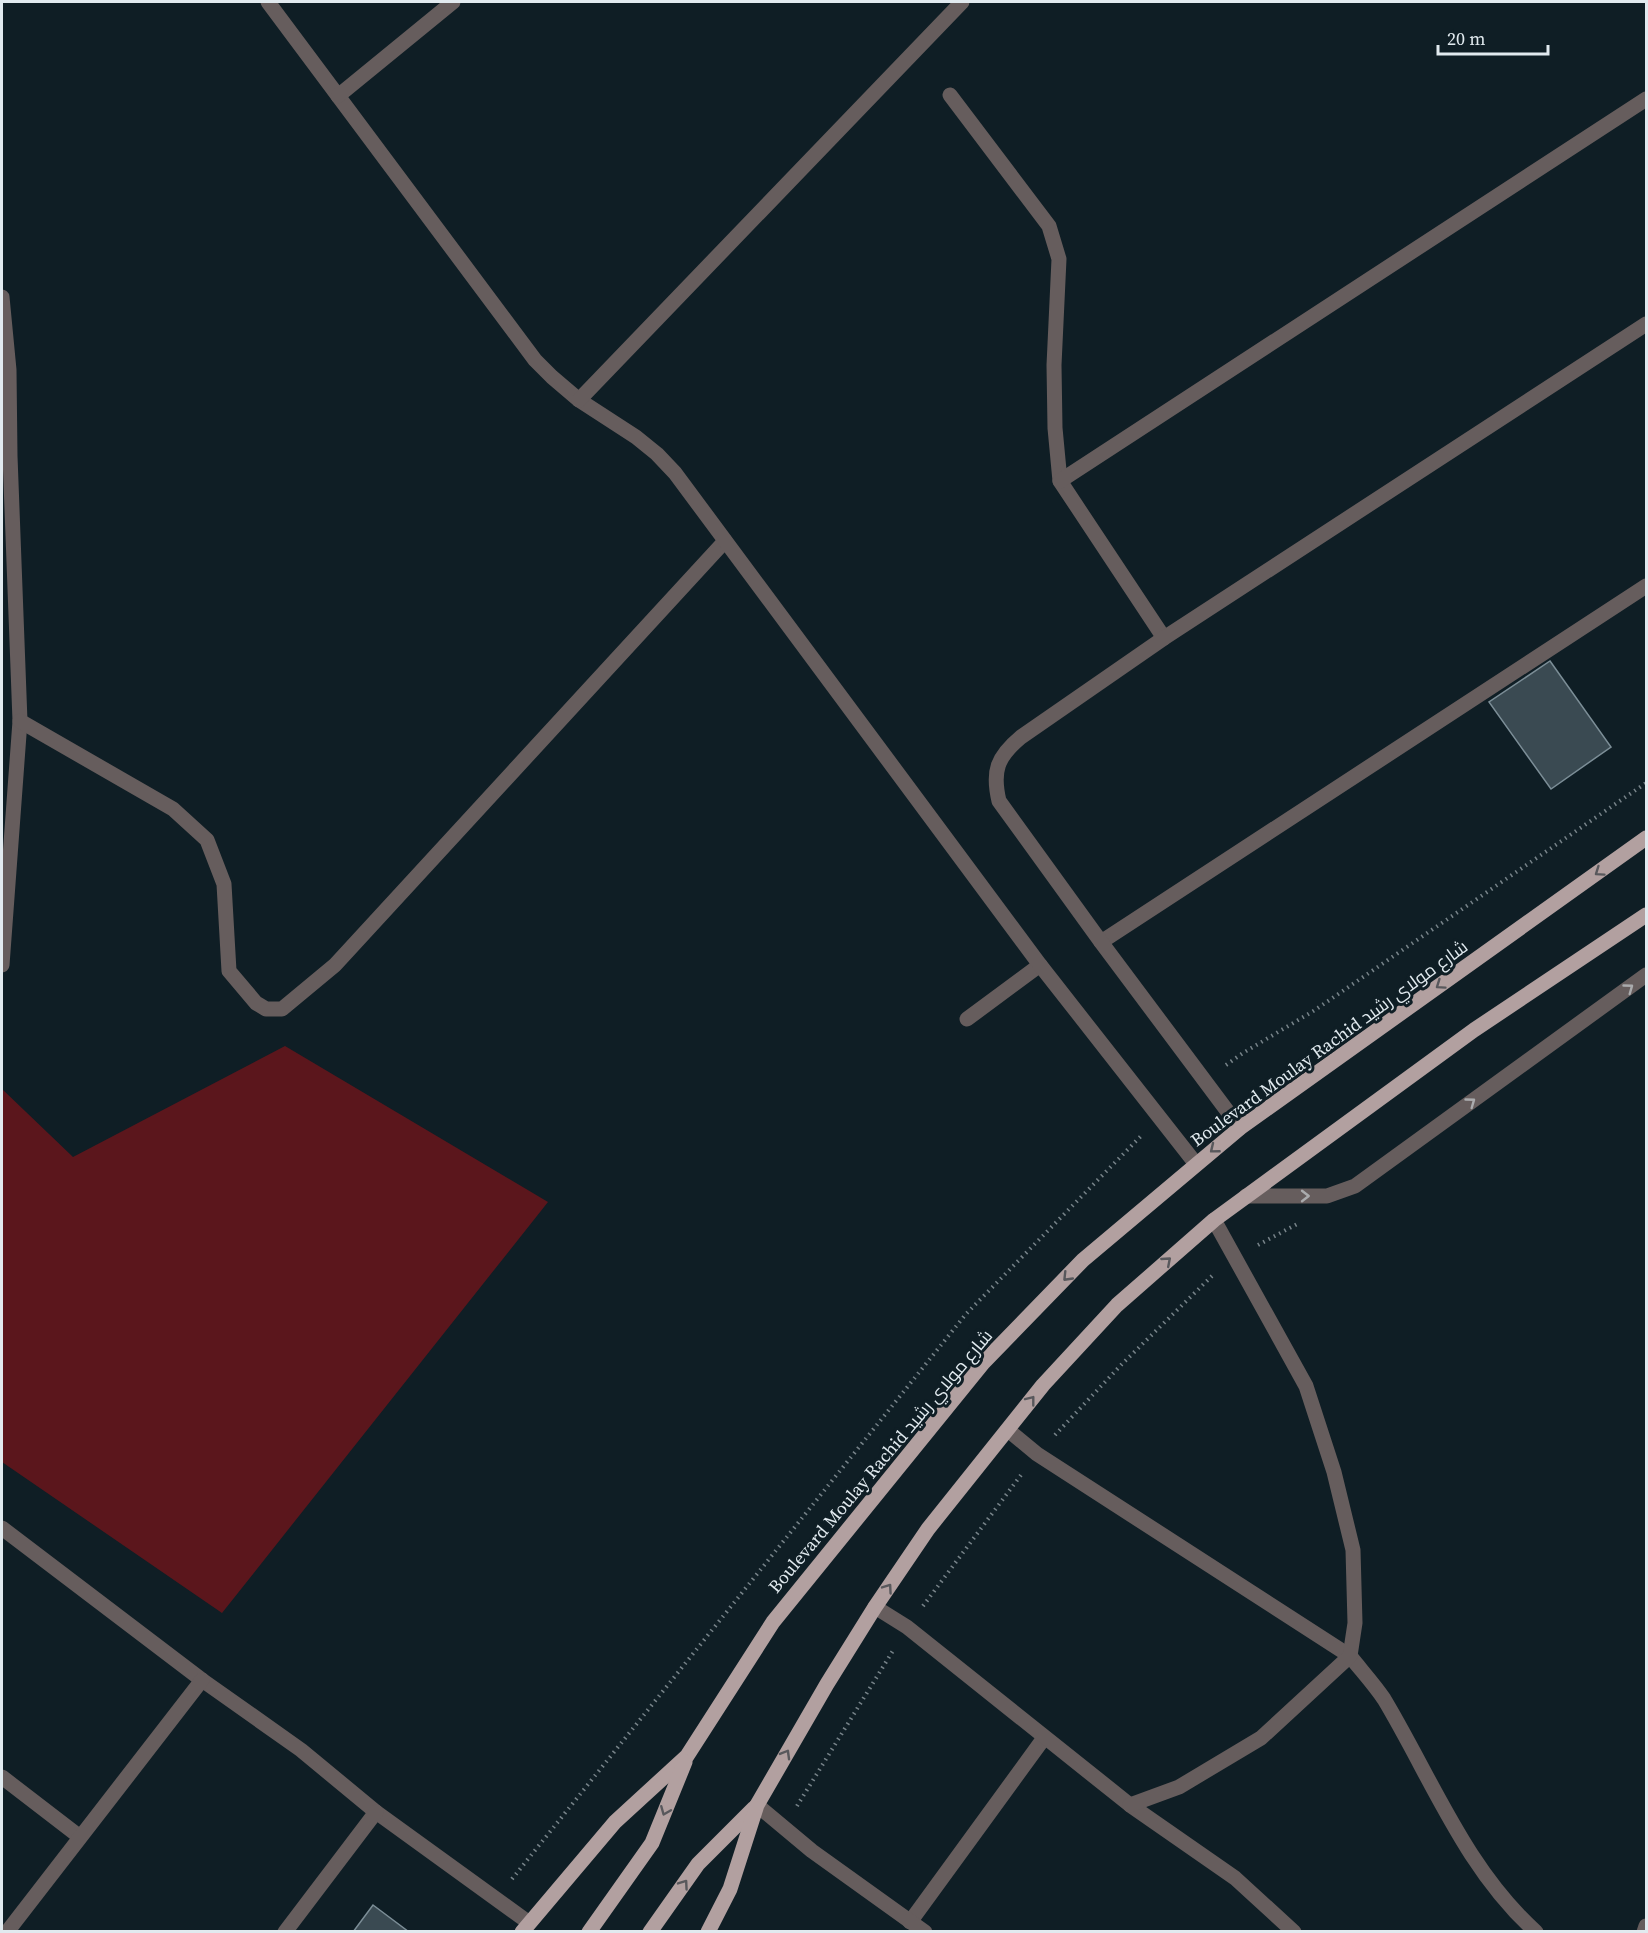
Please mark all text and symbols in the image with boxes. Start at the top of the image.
scale bar [1438,18,1548,56]
text: 20 m [1447,26,1485,51]
one-way arrow [1594,865,1605,876]
street label: Boulevard Moulay Rachid شارع مولاي رشيد [1185,934,1474,1154]
one-way arrow [1436,978,1447,989]
one-way arrow [1622,984,1633,995]
one-way arrow [1465,1098,1476,1109]
one-way arrow [1210,1142,1221,1153]
one-way arrow [1300,1190,1309,1202]
one-way arrow [1161,1257,1171,1268]
one-way arrow [1063,1270,1074,1280]
street label: Boulevard Moulay Rachid شارع مولاي رشيد [762,1324,999,1599]
one-way arrow [1024,1396,1035,1407]
one-way arrow [881,1584,892,1595]
one-way arrow [779,1750,790,1761]
one-way arrow [660,1804,672,1815]
one-way arrow [677,1879,688,1890]

